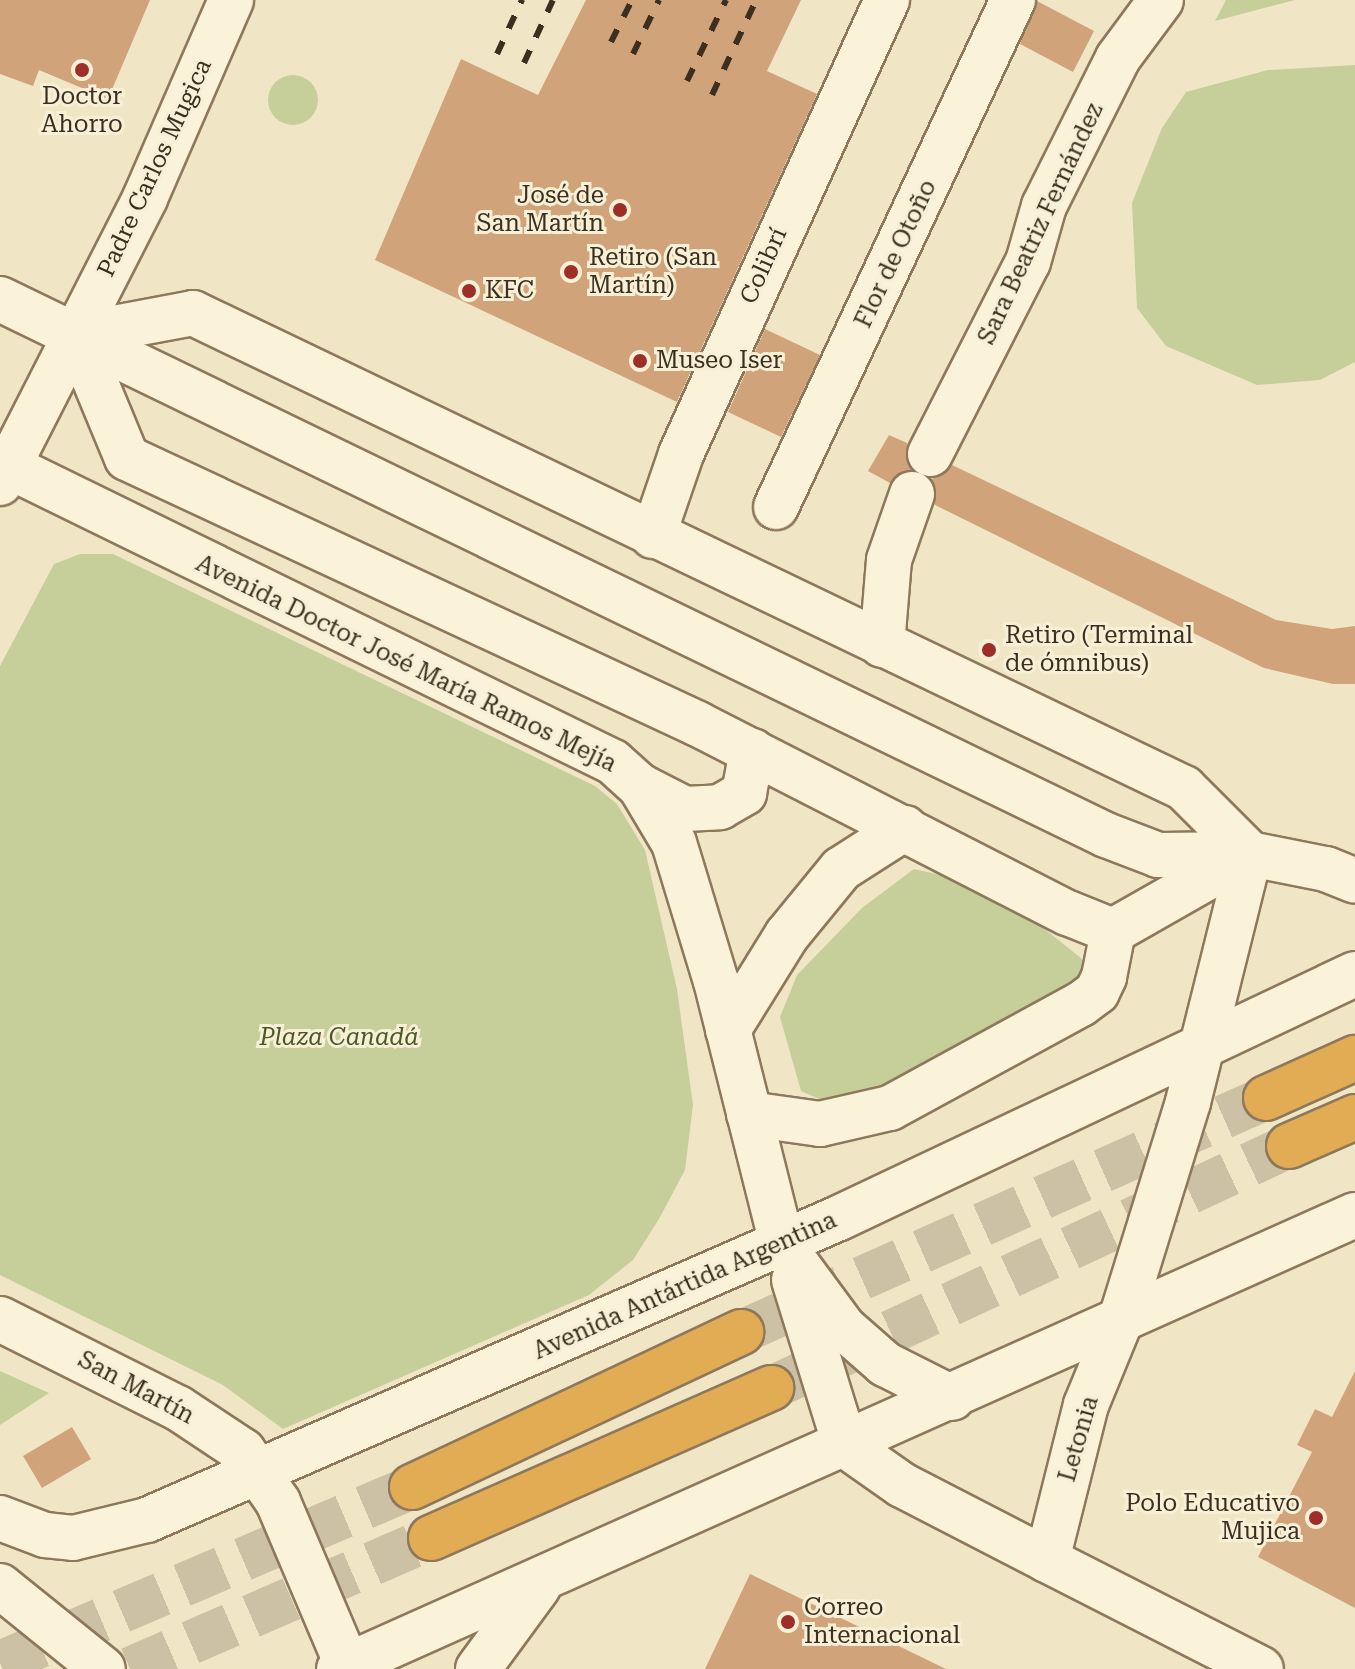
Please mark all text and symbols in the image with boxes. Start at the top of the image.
street label: Padre Carlos Mugica [92,55,218,281]
marker: Doctor Ahorro [73,61,91,79]
place label: Doctor Ahorro [41,83,123,139]
street label: Sara Beatriz Fernández [972,99,1110,349]
street label: Flor de Otoño [849,175,943,333]
place label: José de San Martín [476,182,604,238]
marker: José de San Martín [611,201,629,219]
street label: Colibrí [735,224,793,308]
place label: Retiro (San Martín) [589,244,717,300]
marker: Retiro (San Martín) [560,261,582,283]
place label: KFC [485,277,534,305]
marker: KFC [460,282,478,300]
place label: Museo Iser [656,347,782,375]
marker: Museo Iser [631,352,649,370]
street label: Avenida Doctor José María Ramos Mejía [191,549,621,779]
place label: Retiro (Terminal de ómnibus) [1005,622,1193,678]
marker: Retiro (Terminal de ómnibus) [980,641,998,659]
park label: Plaza Canadá [259,1024,419,1052]
street label: Avenida Antártida Argentina [529,1206,841,1366]
street label: San Martín [73,1345,199,1431]
street label: Letonia [1053,1393,1105,1485]
place label: Polo Educativo Mujica [1125,1490,1300,1546]
marker: Polo Educativo Mujica [1307,1509,1325,1527]
place label: Correo Internacional [804,1594,960,1650]
marker: Correo Internacional [779,1613,797,1631]

